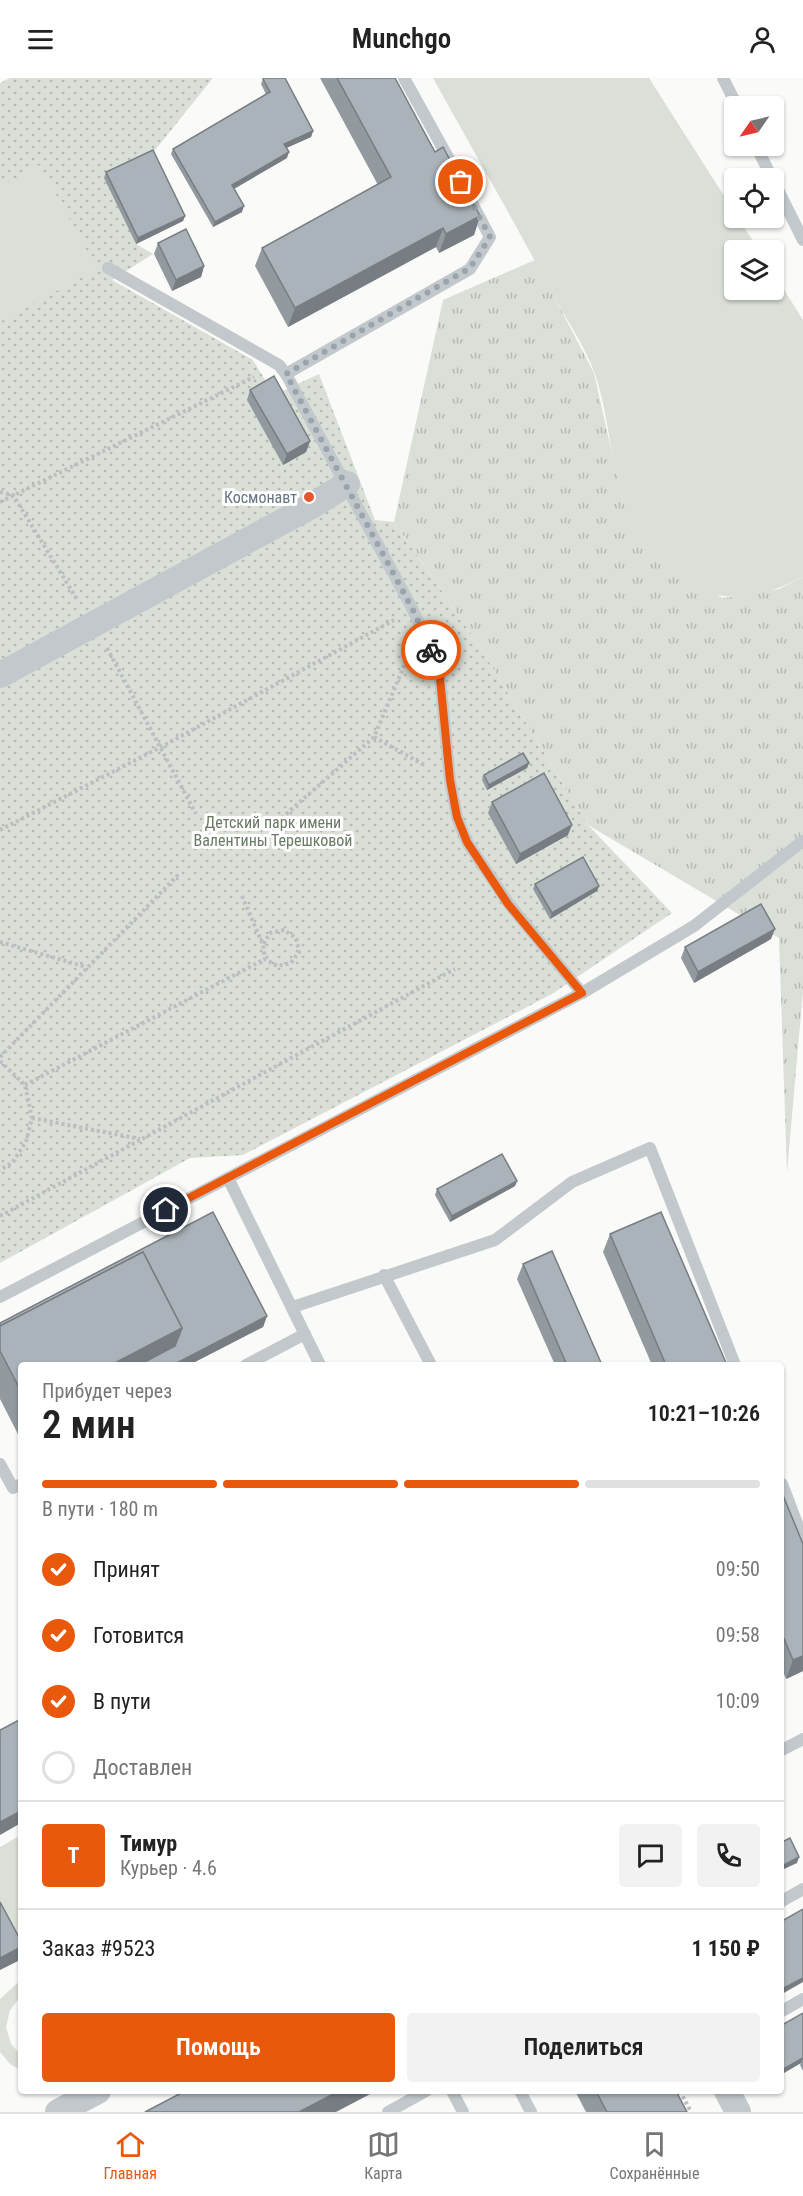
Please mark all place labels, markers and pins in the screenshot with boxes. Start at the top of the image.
pin [435,156,486,207]
place label: Космонавт [224,488,297,507]
marker: Космонавт [302,490,316,504]
pin [140,1184,191,1235]

